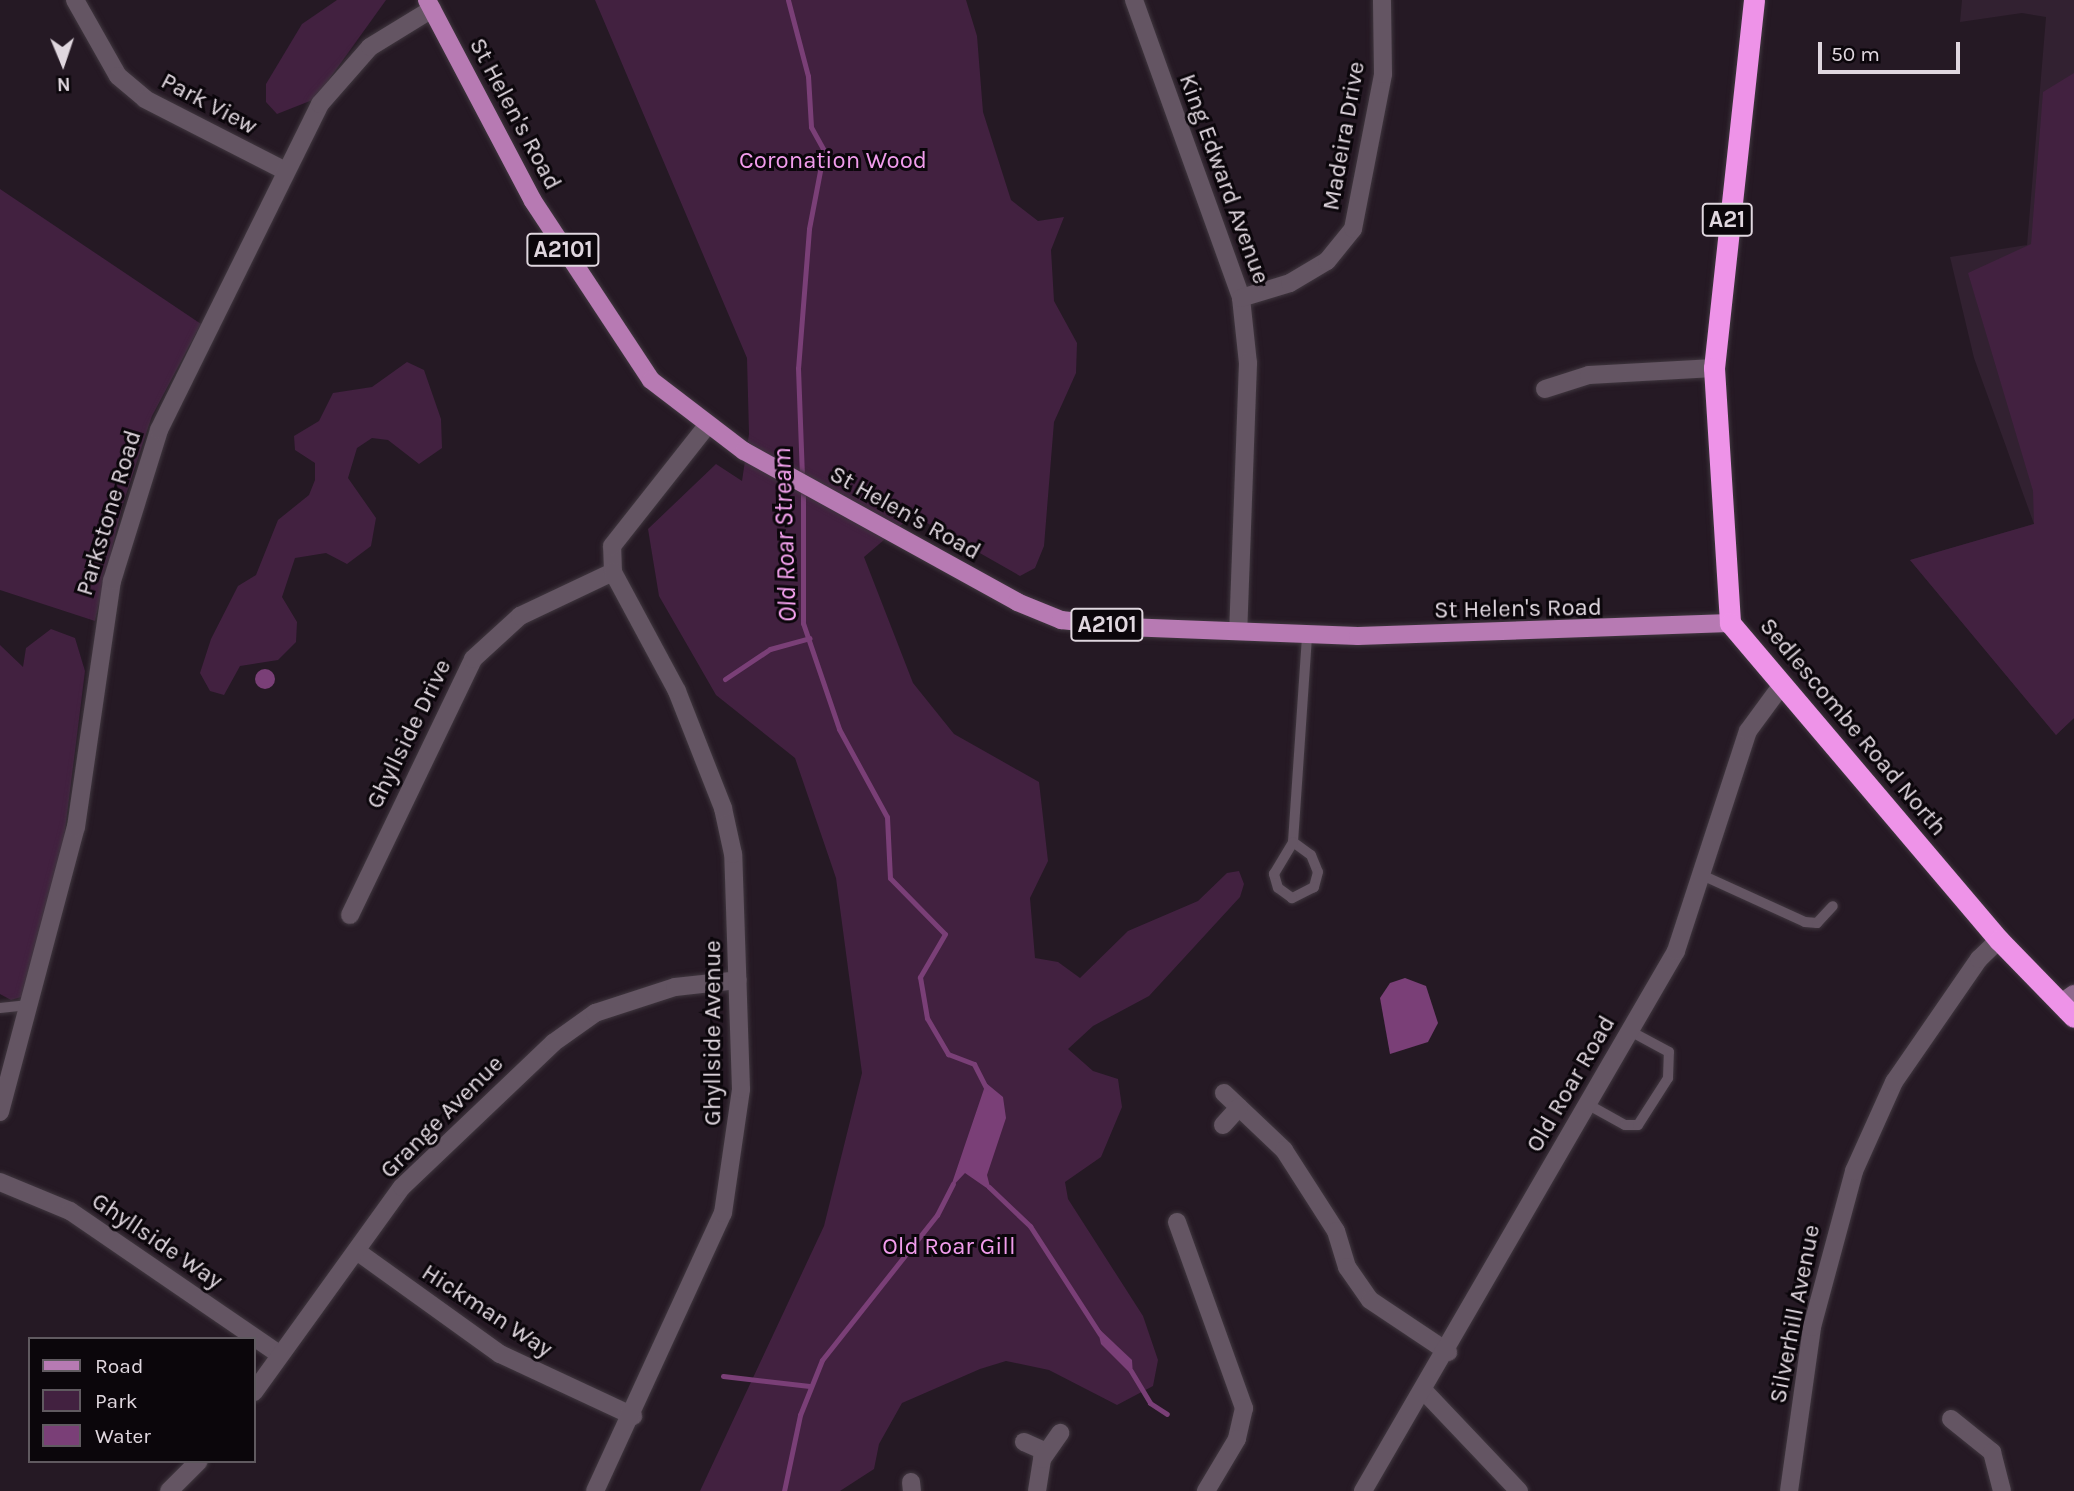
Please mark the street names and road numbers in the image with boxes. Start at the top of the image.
street label: St Helen's Road [463,33,567,195]
street label: Madeira Drive [1317,59,1371,213]
street label: Park View [156,67,262,141]
street label: King Edward Avenue [1173,70,1275,288]
road number: A21 [1701,200,1753,240]
road number: A2101 [526,230,600,270]
street label: Parkstone Road [70,427,148,599]
street label: St Helen's Road [825,460,985,566]
street label: St Helen's Road [1434,593,1602,625]
road number: A2101 [1070,606,1144,645]
street label: Sedlescombe Road North [1753,612,1953,842]
street label: Ghyllside Drive [360,655,458,813]
street label: Ghyllside Avenue [699,940,727,1126]
street label: Old Roar Road [1520,1011,1622,1157]
street label: Grange Avenue [374,1049,510,1185]
street label: Ghyllside Way [86,1187,228,1295]
street label: Silverhill Avenue [1764,1222,1826,1406]
street label: Hickman Way [416,1258,558,1364]

